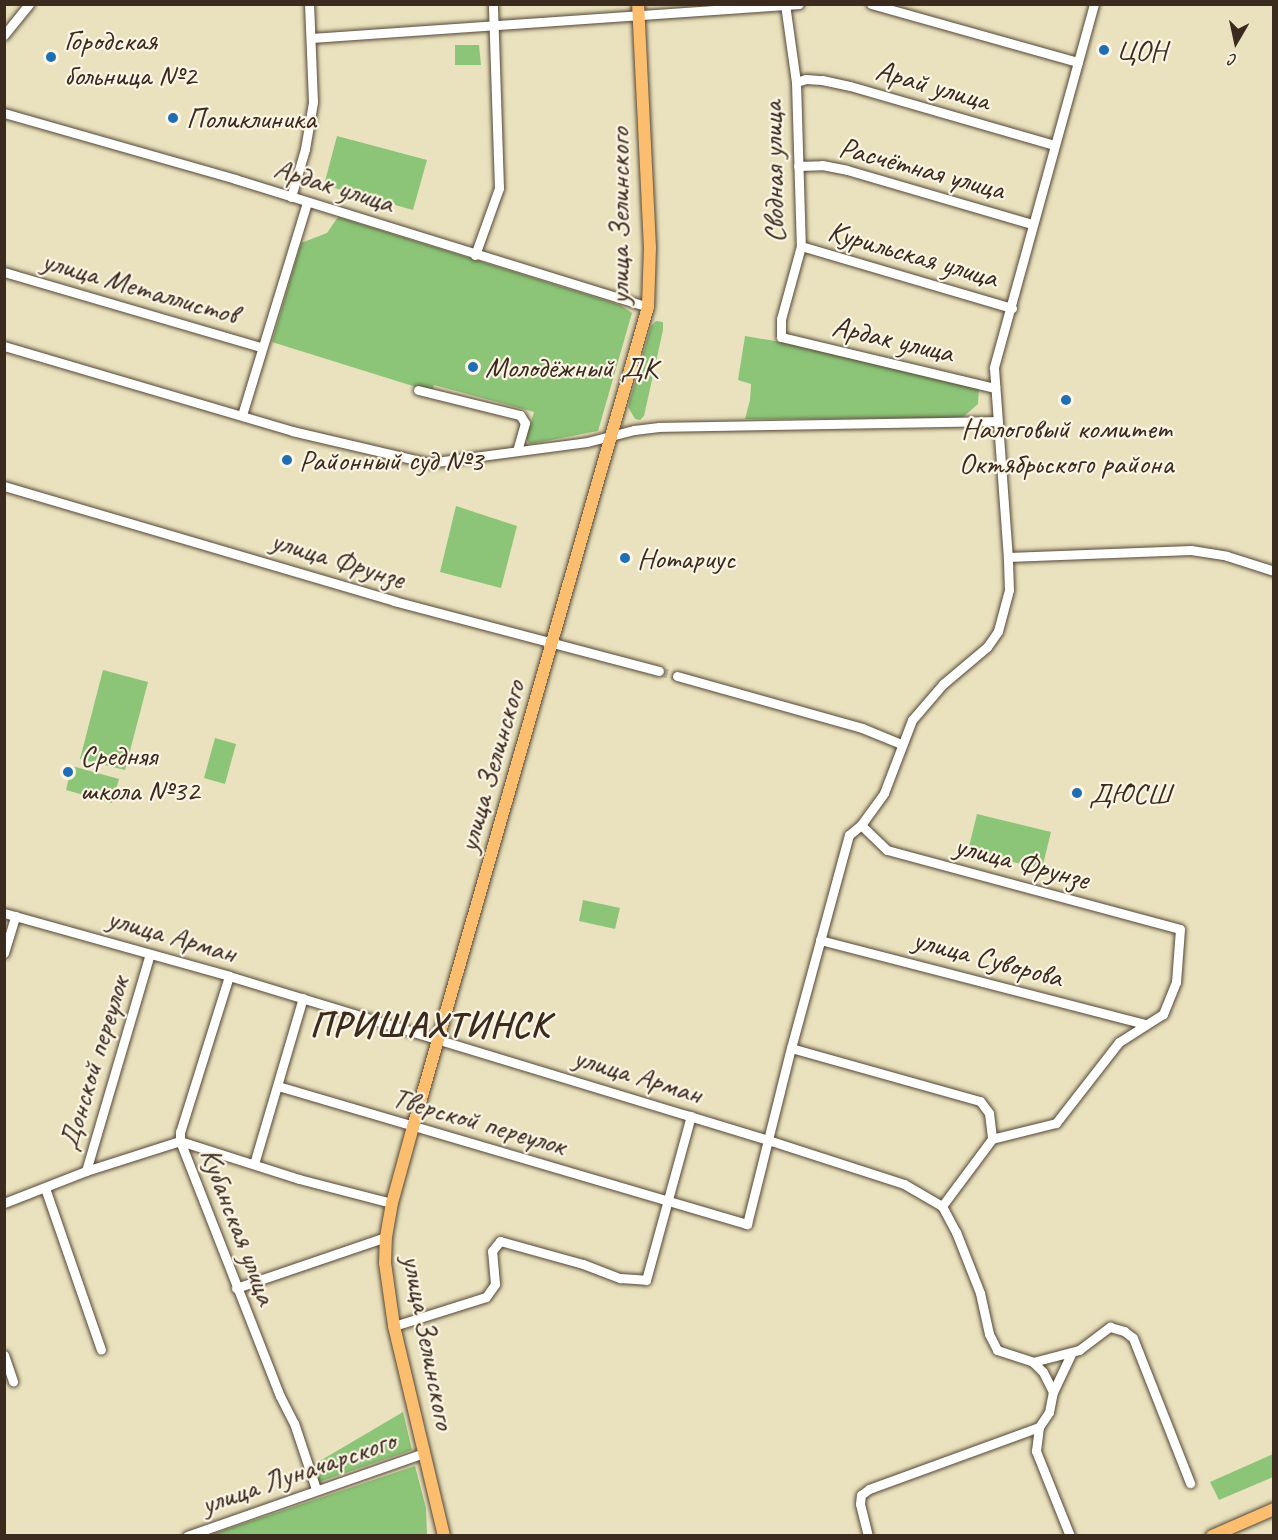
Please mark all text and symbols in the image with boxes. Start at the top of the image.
north arrow [1206,12,1266,72]
place label: Городская больница №2 [64,22,196,92]
place label: ЦОН [1116,32,1167,68]
marker: ЦОН [1097,43,1111,57]
marker: Городская больница №2 [42,48,60,66]
text: С [1228,49,1239,70]
street label: Арай улица [872,52,994,118]
place label: Поликлиника [186,100,316,136]
street label: Сводная улица [754,101,792,243]
marker: Поликлиника [164,109,182,127]
street label: улица Зелинского [601,127,637,305]
street label: Расчётная улица [834,128,1010,208]
street label: Ардак улица [269,150,399,220]
street label: Курильская улица [823,212,1003,296]
street label: улица Металлистов [38,242,242,332]
street label: Ардак улица [828,307,958,371]
place label: Молодёжный ДК [485,349,657,385]
marker: Молодёжный ДК [466,360,480,374]
marker: Налоговый комитет Октябрьского района [1059,393,1073,407]
place label: Налоговый комитет Октябрьского района [959,410,1173,480]
place label: Районный суд №3 [299,442,483,478]
marker: Районный суд №3 [280,453,294,467]
street label: улица Фрунзе [268,522,408,596]
place label: Нотариус [637,540,735,576]
marker: Нотариус [618,551,632,565]
street label: улица Зелинского [449,675,533,857]
place label: Средняя школа №32 [80,737,199,807]
marker: Средняя школа №32 [61,765,75,779]
place label: ДЮСШ [1089,775,1171,811]
marker: ДЮСШ [1070,786,1084,800]
street label: улица Фрунзе [952,827,1092,897]
street label: улица Арман [102,899,242,971]
street label: улица Суворова [909,921,1067,995]
street label: Донской переулок [50,972,136,1154]
district label: ПРИШАХТИНСК [304,1003,556,1047]
street label: улица Арман [569,1038,707,1112]
street label: Тверской переулок [388,1079,570,1163]
street label: Кубанская улица [192,1141,286,1311]
street label: улица Зелинского [394,1251,464,1433]
street label: улица Луначарского [196,1422,400,1522]

